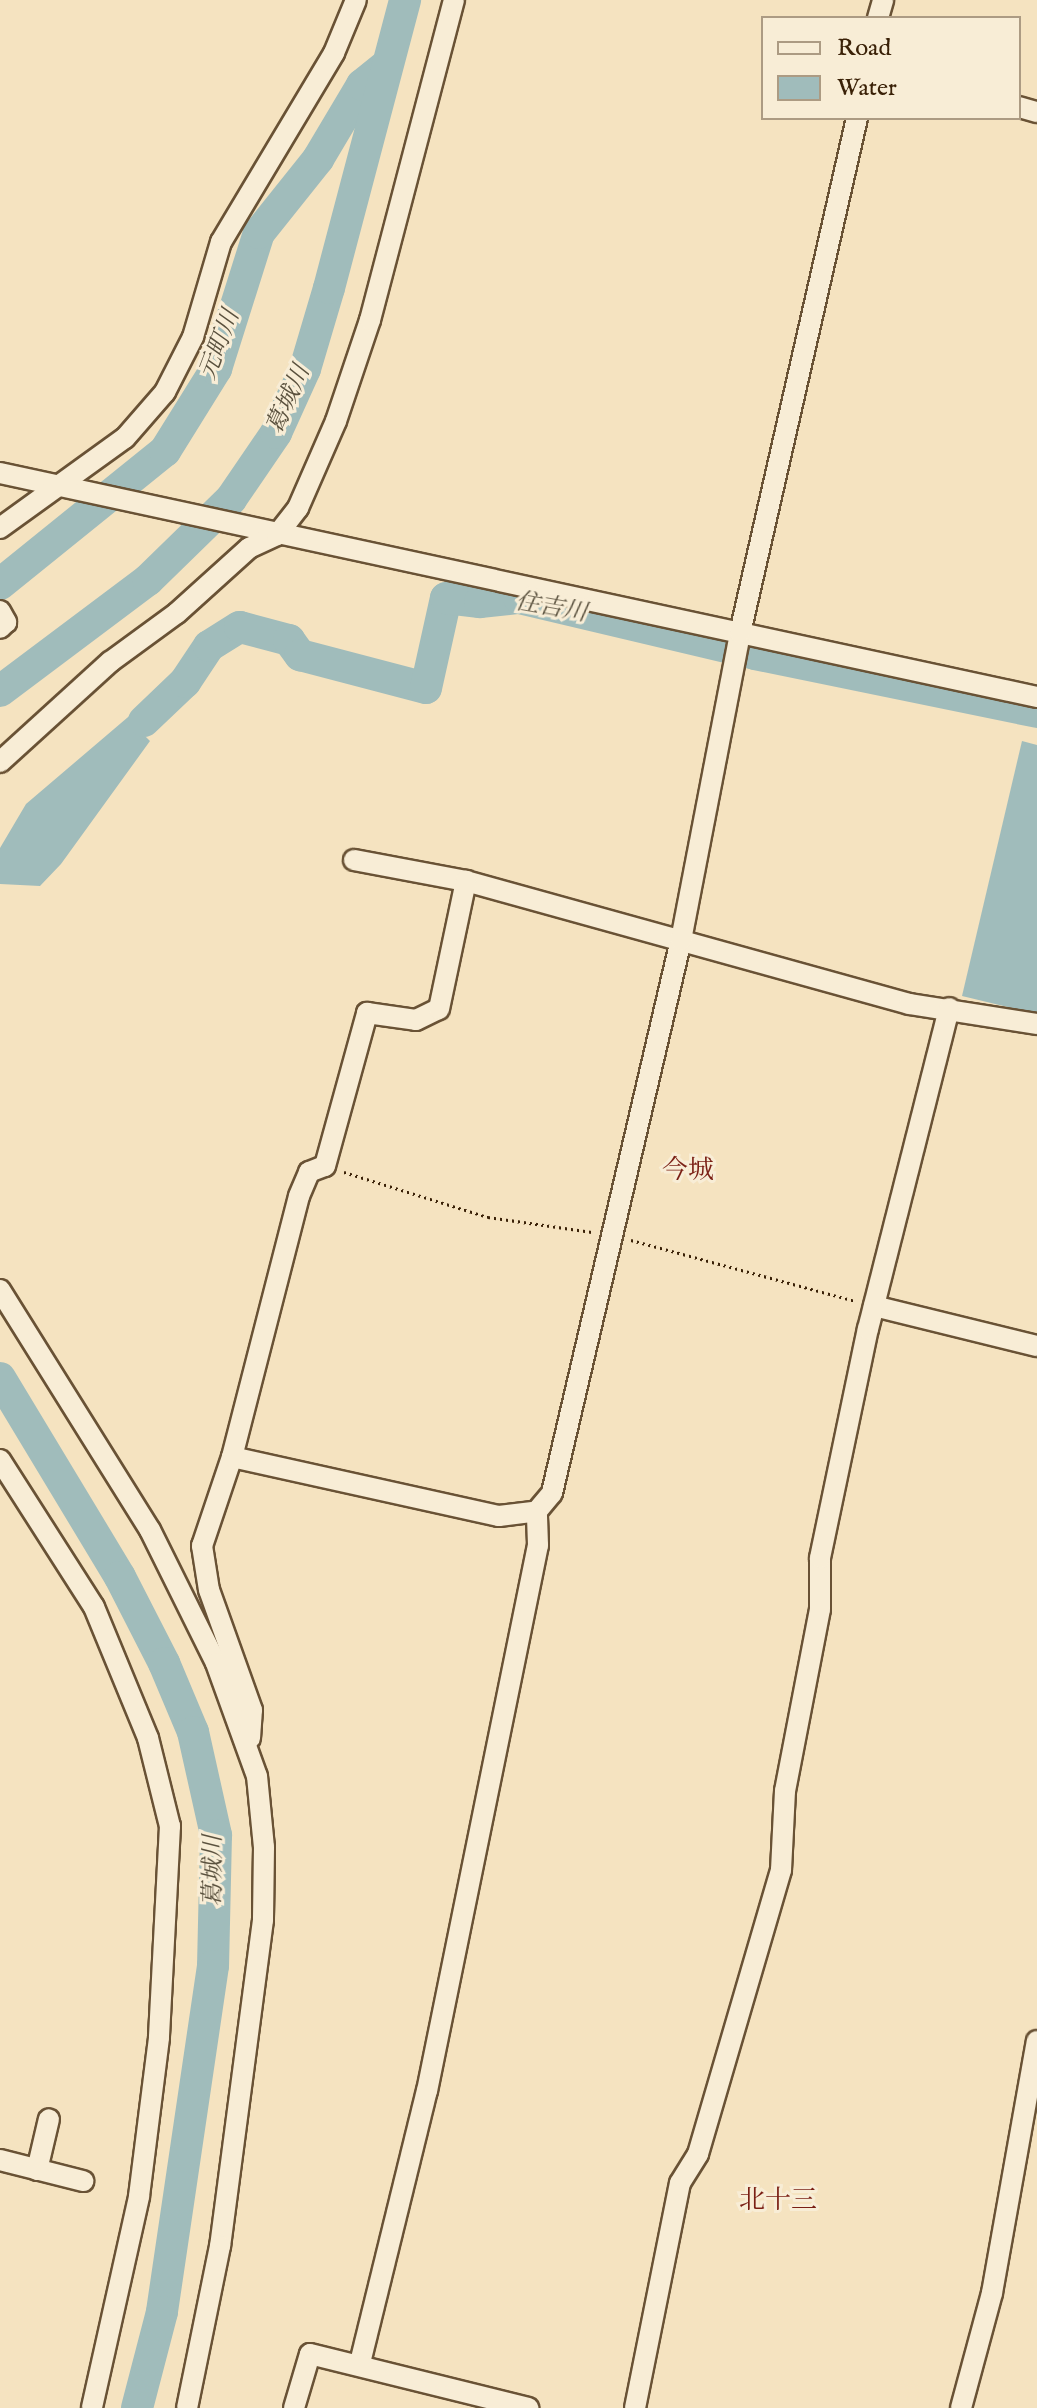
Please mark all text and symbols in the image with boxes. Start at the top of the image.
legend [761,16,1021,120]
text: Road [837,33,891,64]
text: Water [837,73,897,104]
water label: 元町川 [194,306,246,384]
water label: 葛城川 [261,361,317,439]
water label: 住吉川 [513,588,589,628]
district label: 今城 [662,1155,714,1187]
water label: 葛城川 [200,1835,228,1907]
district label: 北十三 [739,2185,817,2217]

